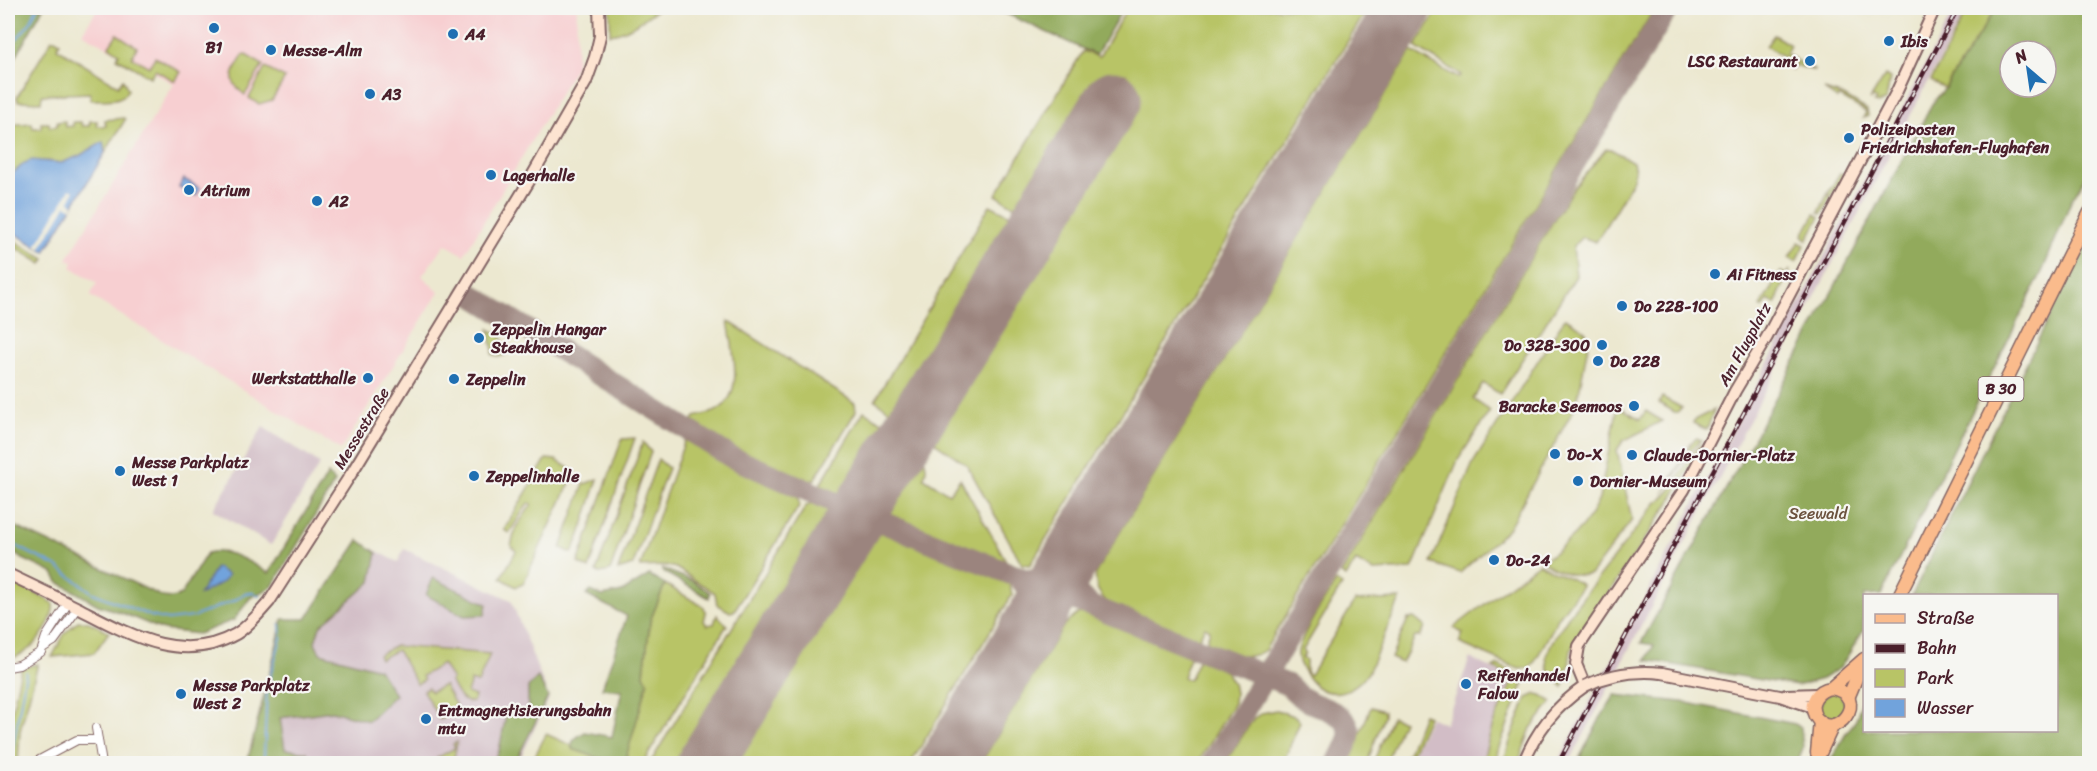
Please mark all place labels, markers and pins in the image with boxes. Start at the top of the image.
place label: A4 [464,20,486,49]
marker: B1 [207,21,221,35]
marker: A4 [446,27,460,41]
place label: Ibis [1900,27,1929,56]
place label: B1 [206,33,223,62]
marker: Ibis [1882,34,1896,48]
place label: Messe-Alm [282,36,363,65]
marker: Messe-Alm [264,43,278,57]
place label: LSC Restaurant [1688,47,1798,76]
marker: LSC Restaurant [1803,54,1817,68]
place label: A3 [381,80,401,109]
marker: A3 [363,87,377,101]
place label: Polizeiposten Friedrichshafen-Flughafen [1860,115,2050,162]
marker: Polizeiposten Friedrichshafen-Flughafen [1842,131,1856,145]
place label: Lagerhalle [503,161,576,190]
marker: Lagerhalle [484,168,498,182]
place label: Atrium [200,176,250,205]
marker: Atrium [182,183,196,197]
place label: A2 [328,187,349,216]
marker: A2 [310,194,324,208]
place label: Ai Fitness [1726,260,1797,289]
marker: Ai Fitness [1708,267,1722,281]
place label: Do 228-100 [1634,292,1718,321]
marker: Do 228-100 [1615,299,1629,313]
place label: Zeppelin Hangar Steakhouse [490,315,607,362]
marker: Zeppelin Hangar Steakhouse [472,331,486,345]
place label: Do 328-300 [1504,331,1590,360]
marker: Do 328-300 [1595,338,1609,352]
place label: Do 228 [1610,347,1660,376]
marker: Do 228 [1591,354,1605,368]
place label: Werkstatthalle [252,364,357,393]
place label: Zeppelin [465,365,526,394]
marker: Werkstatthalle [361,371,375,385]
marker: Zeppelin [447,372,461,386]
place label: Baracke Seemoos [1499,392,1623,421]
marker: Baracke Seemoos [1627,399,1641,413]
place label: Do-X [1567,440,1603,469]
place label: Claude-Dornier-Platz [1643,441,1796,470]
marker: Do-X [1548,447,1562,461]
place label: Messe Parkplatz West 1 [131,448,250,495]
marker: Claude-Dornier-Platz [1625,448,1639,462]
place label: Zeppelinhalle [485,462,580,491]
marker: Messe Parkplatz West 1 [113,464,127,478]
place label: Dornier-Museum [1590,467,1707,496]
marker: Zeppelinhalle [467,469,481,483]
marker: Dornier-Museum [1571,474,1585,488]
place label: Do-24 [1506,546,1550,575]
marker: Do-24 [1487,553,1501,567]
place label: Reifenhandel Falow [1477,661,1571,708]
place label: Messe Parkplatz West 2 [192,671,311,718]
marker: Reifenhandel Falow [1459,677,1473,691]
marker: Messe Parkplatz West 2 [174,687,188,701]
place label: Entmagnetisierungsbahn mtu [437,696,612,743]
marker: Entmagnetisierungsbahn mtu [419,712,433,726]

